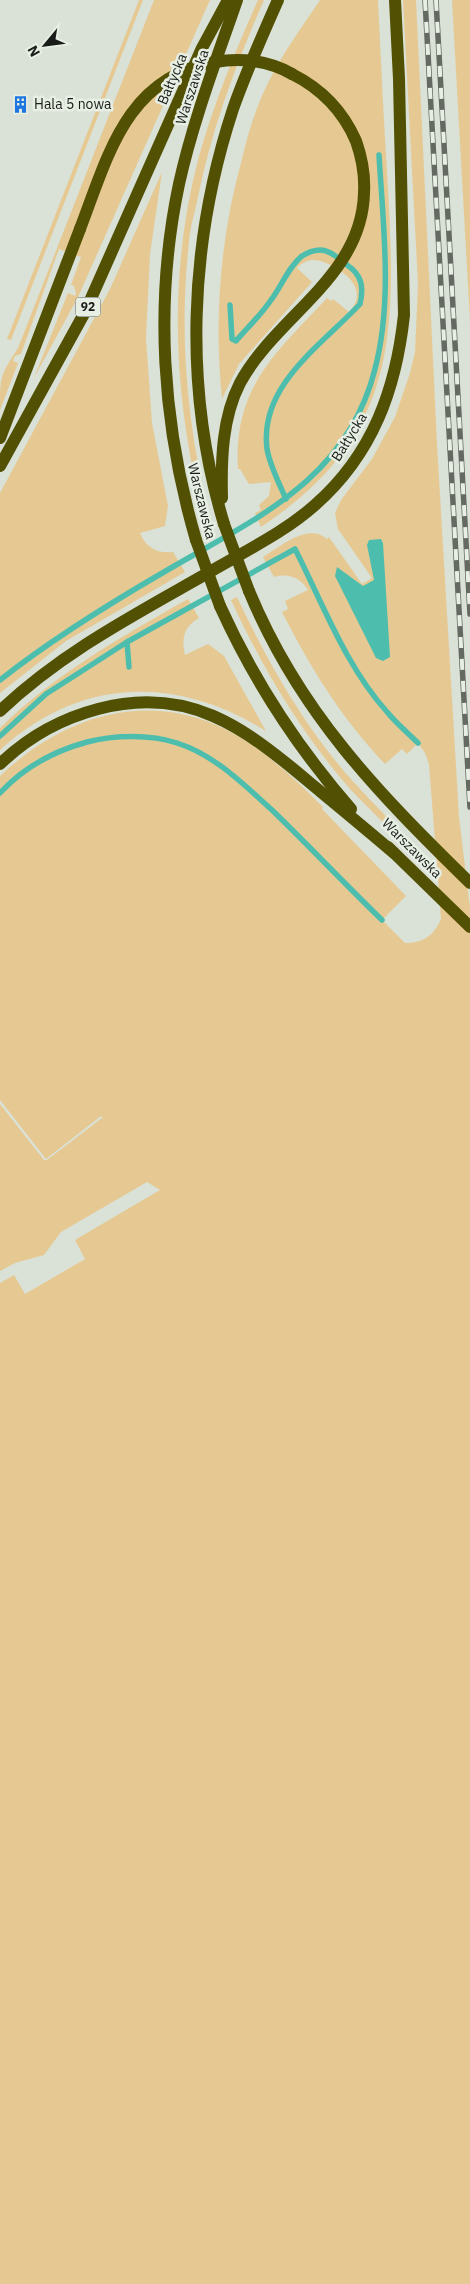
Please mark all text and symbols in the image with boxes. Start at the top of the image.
north arrow [20,20,70,70]
text: N [23,43,44,60]
street label: Warszawska [171,47,213,127]
street label: Bałtycka [153,50,191,107]
building icon: Hala 5 nowa [10,94,30,114]
place label: Hala 5 nowa [34,95,112,113]
road number: 92 [76,298,100,316]
street label: Bałtycka [327,409,371,465]
street label: Warszawska [184,461,220,541]
street label: Warszawska [378,814,446,882]

